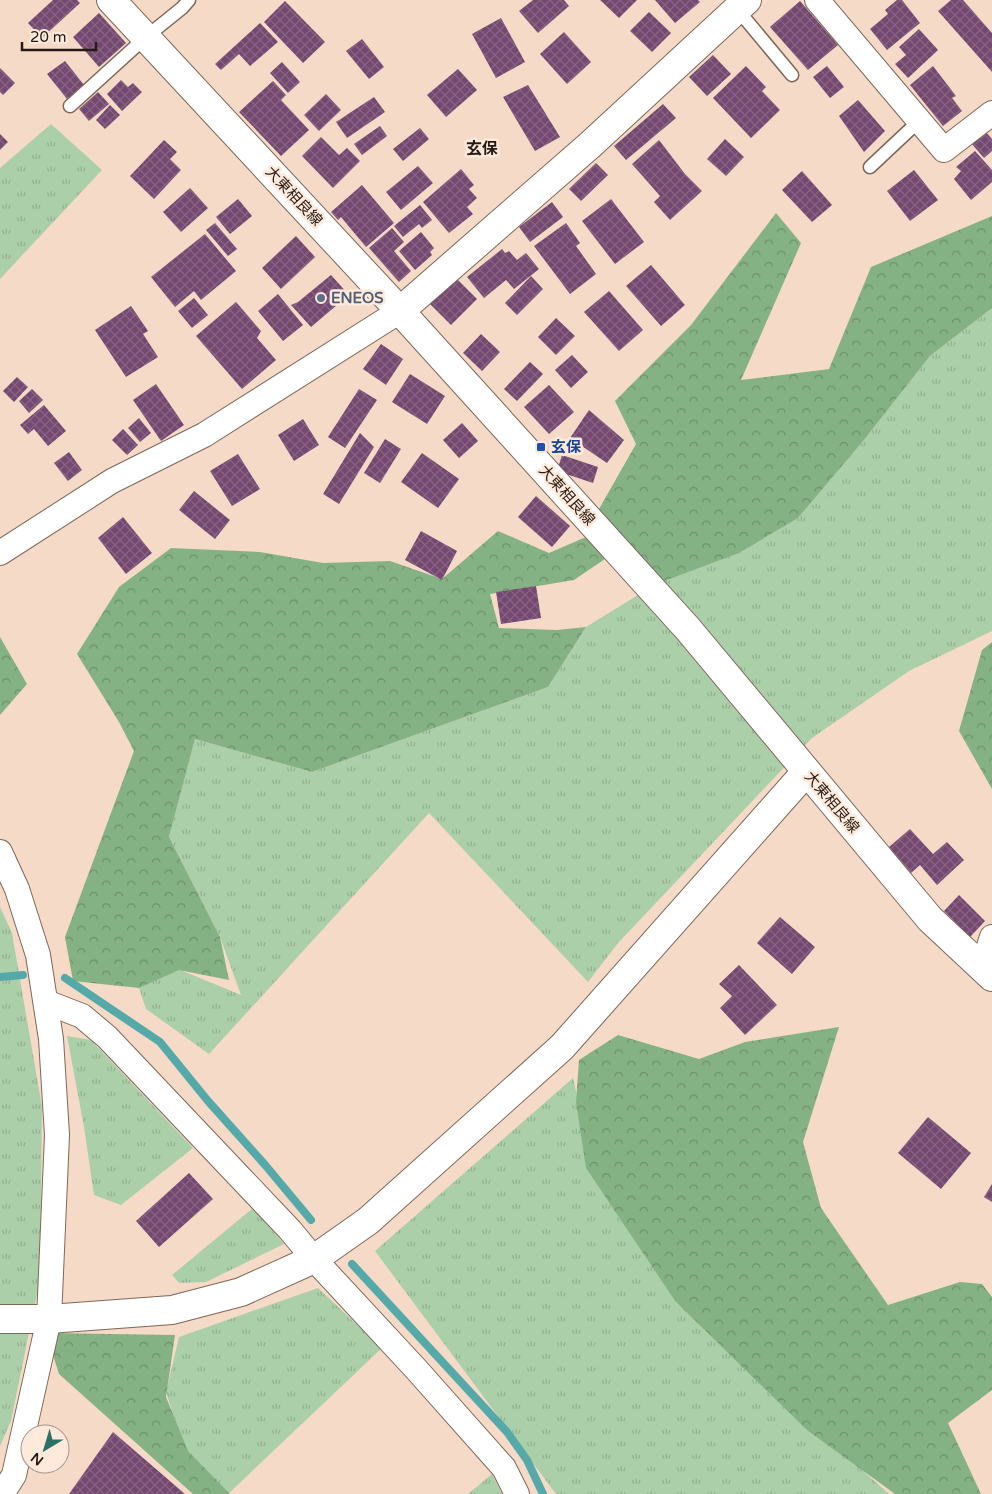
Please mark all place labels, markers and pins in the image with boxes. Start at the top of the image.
place label: ENEOS [331,289,384,307]
marker: ENEOS [315,292,327,304]
place label: 玄保 [551,438,582,456]
marker: 玄保 [535,441,547,453]

